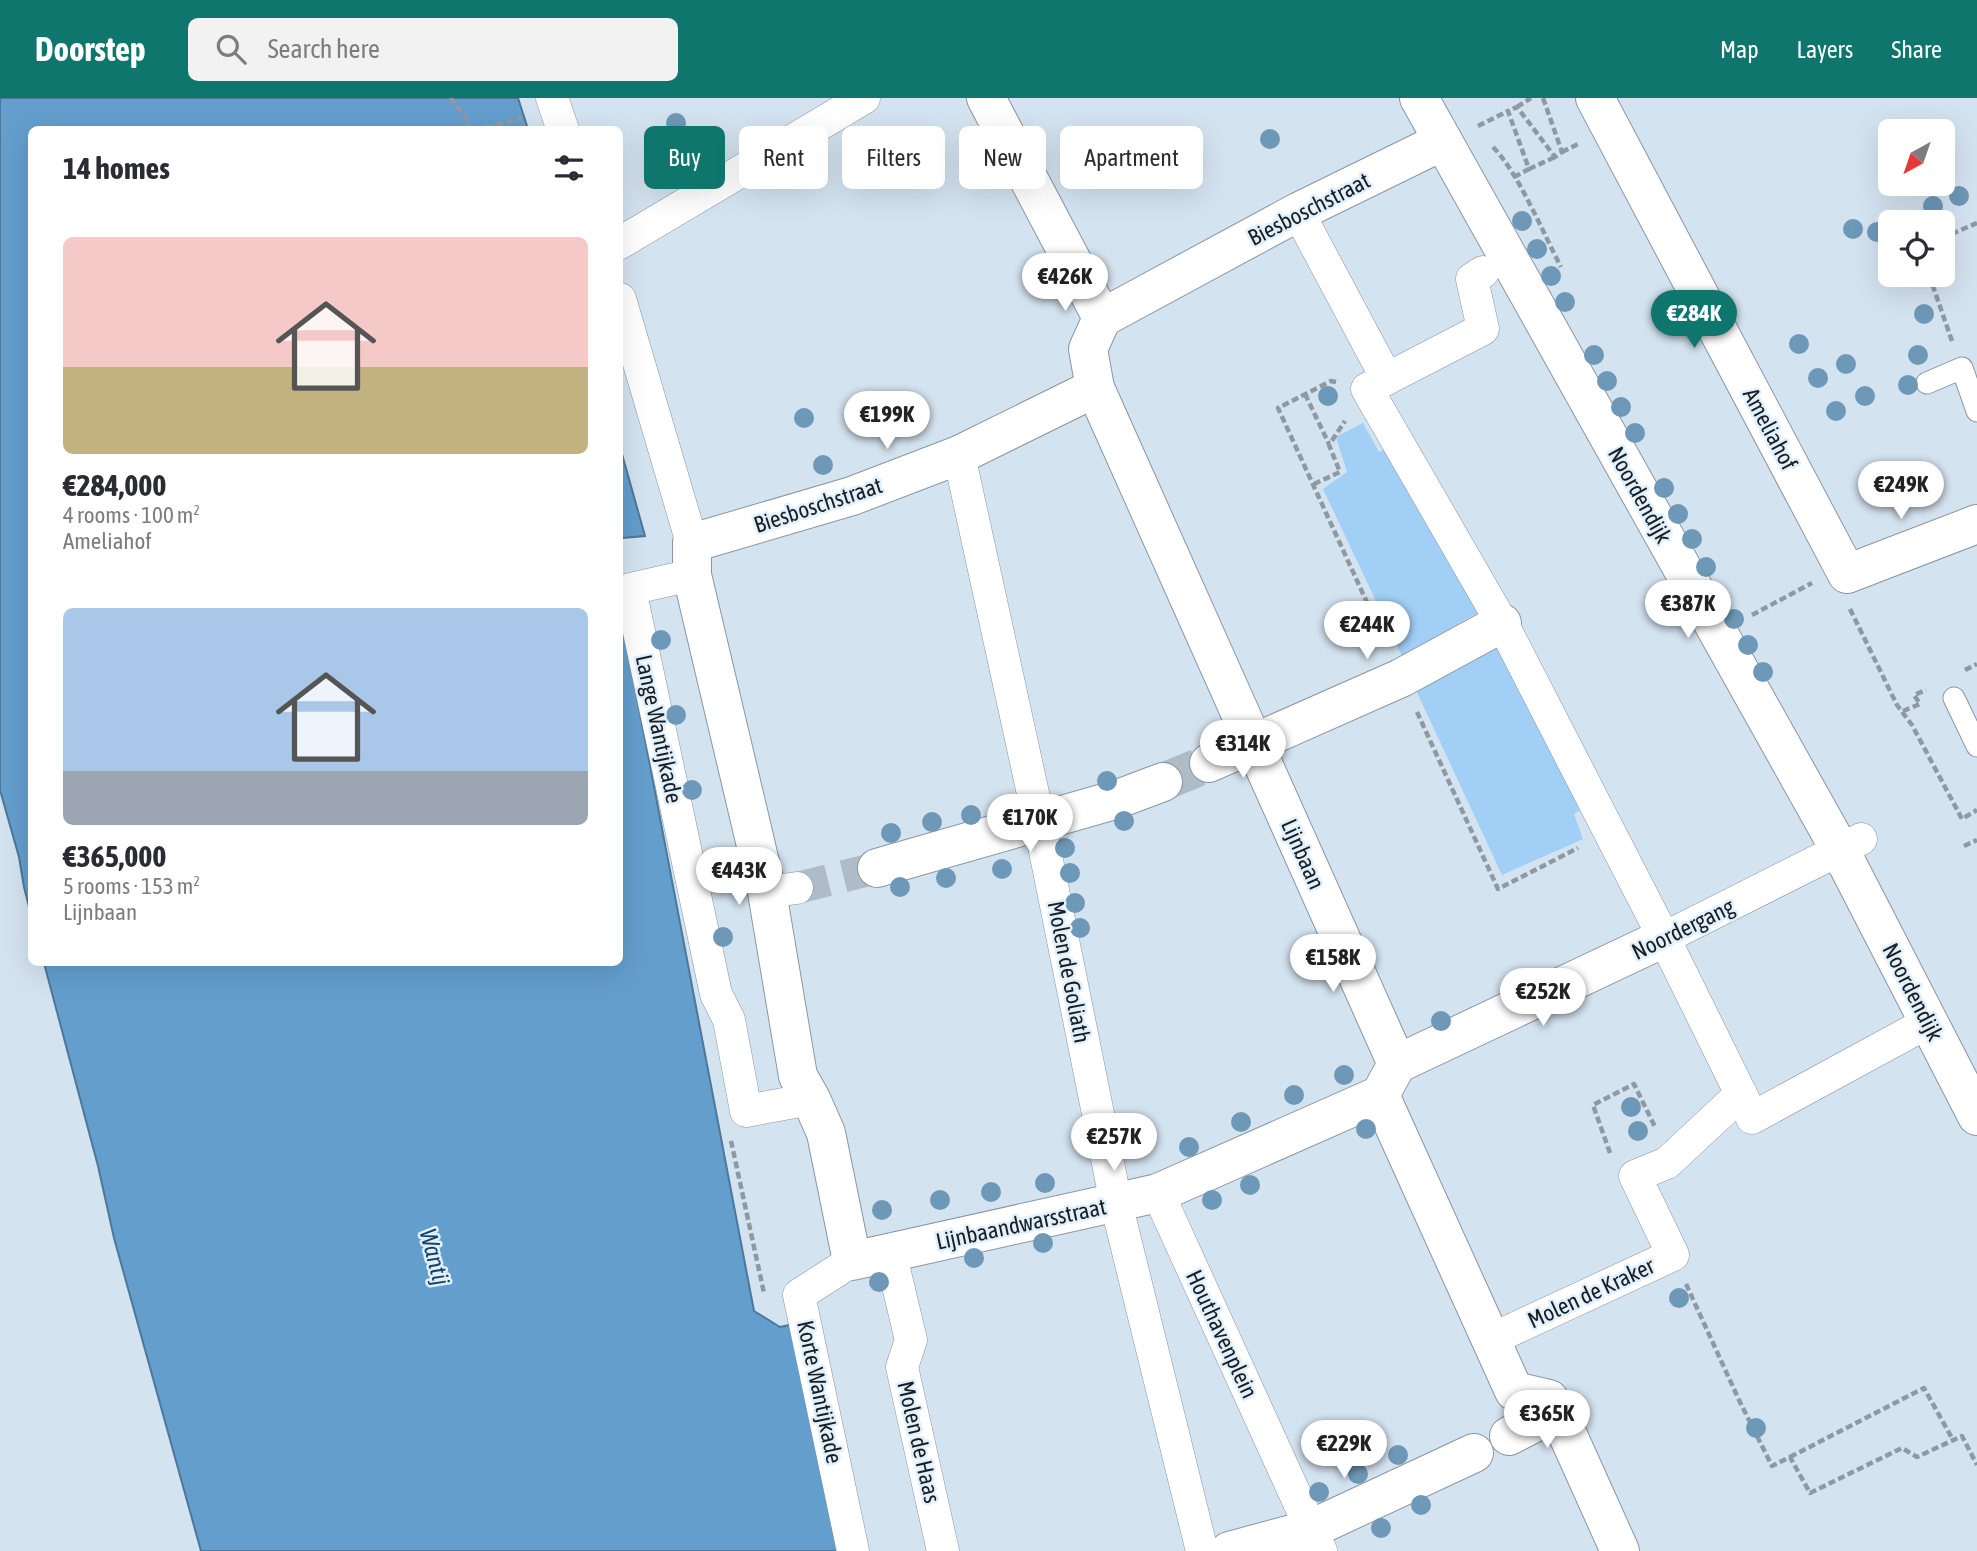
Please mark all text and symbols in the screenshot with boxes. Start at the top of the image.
search box [188,18,678,81]
text: Doorstep [35,30,146,68]
icon: search [212,30,250,68]
text: Search here [268,34,380,64]
text: Map [1720,36,1759,63]
text: Layers [1797,36,1853,63]
text: Share [1891,36,1942,63]
north arrow [1878,119,1955,196]
map controls [1878,119,1955,287]
chip: Buy [644,126,725,189]
chip: Rent [739,126,828,189]
chip: Filters [842,126,945,189]
chip: New [959,126,1046,189]
chip: Apartment [1060,126,1203,189]
icon: filters [550,149,588,187]
text: 14 homes [63,151,170,185]
street label: Biesboschstraat [1244,167,1374,251]
button: locate [1878,210,1955,287]
pin: €426K [1016,254,1114,313]
text: €426K [1038,263,1092,289]
icon: home [263,283,389,409]
pin: €284K [1645,290,1743,350]
text: €284K [1667,300,1721,326]
street label: Ameliahof [1738,384,1802,474]
pin: €199K [838,392,936,451]
text: €199K [860,401,914,427]
street label: Noordendijk [1603,442,1677,548]
pin: €249K [1852,462,1950,521]
text: €284,000 [63,468,166,502]
text: €249K [1874,471,1928,497]
street label: Biesboschstraat [751,472,885,538]
text: 4 rooms · 100 m² [63,502,200,528]
text: Ameliahof [63,528,152,554]
pin: €387K [1639,580,1737,640]
text: €387K [1661,590,1715,616]
pin: €244K [1318,602,1416,661]
text: €244K [1340,611,1394,637]
street label: Lange Wantijkade [631,652,687,806]
icon: home [263,654,389,780]
pin: €314K [1194,720,1292,780]
text: €314K [1216,730,1270,756]
pin: €170K [981,794,1079,854]
text: €170K [1003,804,1057,830]
street label: Lijnbaan [1276,815,1330,893]
text: €365,000 [63,839,166,873]
pin: €443K [690,848,788,907]
text: €443K [712,857,766,883]
text: 5 rooms · 153 m² [63,873,200,899]
street label: Noordergang [1628,893,1738,965]
text: Lijnbaan [63,899,137,925]
street label: Molen de Goliath [1042,899,1096,1045]
pin: €158K [1284,934,1382,994]
street label: Noordendijk [1877,939,1949,1045]
text: €158K [1306,944,1360,970]
pin: €252K [1494,968,1592,1028]
text: €252K [1516,978,1570,1004]
pin: €257K [1065,1114,1163,1173]
text: €257K [1087,1123,1141,1149]
street label: Lijnbaandwarsstraat [934,1193,1108,1255]
water label: Wantij [415,1226,455,1288]
street label: Molen de Kraker [1524,1252,1659,1334]
street label: Houthavenplein [1181,1266,1263,1402]
street label: Korte Wantijkade [792,1318,848,1466]
street label: Molen de Haas [892,1379,946,1505]
pin: €365K [1498,1390,1596,1450]
text: €365K [1520,1400,1574,1426]
pin: €229K [1295,1420,1393,1480]
text: €229K [1317,1430,1371,1456]

